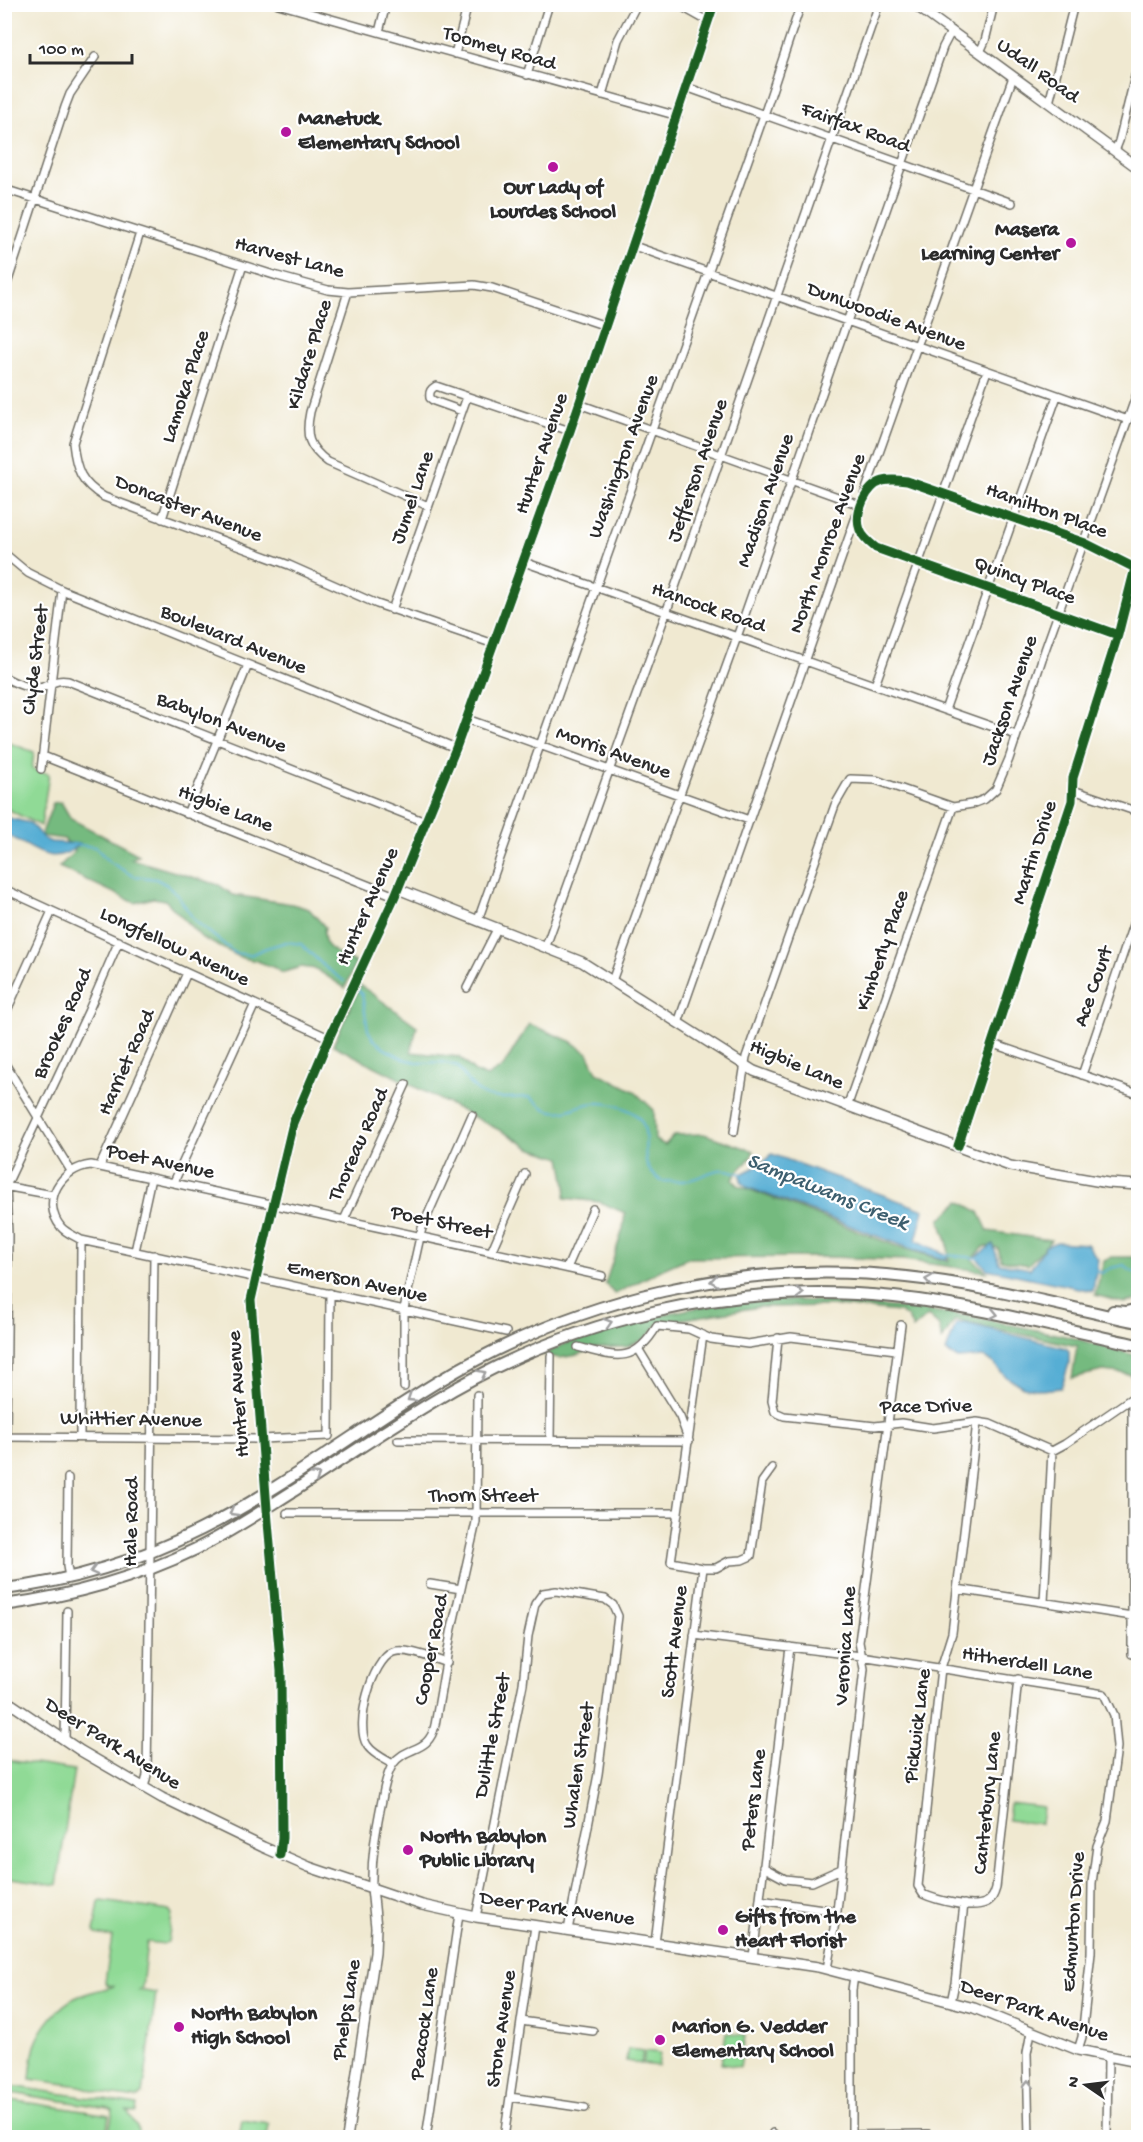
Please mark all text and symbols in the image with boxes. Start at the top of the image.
street label: Toomey Road [438,22,560,79]
scale bar [30,27,132,65]
street label: Udall Road [991,34,1085,111]
text: 100 m [38,40,84,61]
street label: Fairfax Road [796,97,915,161]
place label: Manetuck Elementary School [298,108,460,157]
marker: Manetuck Elementary School [279,125,293,139]
marker: Our Lady of Lourdes School [546,160,560,174]
place label: Our Lady of Lourdes School [490,177,617,226]
place label: Masera Learning Center [921,219,1062,268]
street label: Harvest Lane [231,232,348,286]
marker: Masera Learning Center [1064,236,1078,250]
street label: Dunwoodie Avenue [801,277,970,359]
street label: Kildare Place [282,296,340,413]
street label: Lamoka Place [157,326,217,446]
street label: Washington Avenue [584,371,667,542]
street label: Hunter Avenue [511,389,576,518]
street label: Jefferson Avenue [663,395,736,546]
street label: Madison Avenue [732,430,802,571]
street label: Jumel Lane [386,447,442,548]
street label: North Monroe Avenue [785,450,874,637]
street label: Doncaster Avenue [109,470,266,550]
street label: Hamilton Place [982,478,1112,546]
street label: Quincy Place [970,552,1080,612]
street label: Hancock Road [648,578,770,641]
street label: Boulevard Avenue [155,600,311,682]
street label: Clyde Street [18,601,56,716]
street label: Jackson Avenue [977,632,1045,769]
street label: Babylon Avenue [151,687,291,761]
street label: Morris Avenue [552,722,675,787]
street label: Higbie Lane [174,780,277,840]
street label: Martin Drive [1007,797,1065,908]
street label: Hunter Avenue [332,843,407,970]
street label: Kimberly Place [852,886,917,1015]
street label: Longfellow Avenue [95,902,254,994]
street label: Ace Court [1070,941,1121,1031]
street label: Brookes Road [28,963,100,1084]
street label: Harriet Road [94,1005,163,1120]
street label: Higbie Lane [745,1035,848,1098]
street label: Thoreau Road [324,1083,397,1206]
street label: Poet Avenue [103,1139,218,1187]
water label: Sampawams Creek [743,1149,913,1238]
street label: Poet Street [387,1201,496,1247]
street label: Emerson Avenue [284,1256,431,1310]
one-way arrow [710,1274,720,1287]
one-way arrow [925,1274,934,1287]
one-way arrow [796,1287,805,1300]
one-way arrow [988,1307,998,1320]
one-way arrow [602,1318,613,1331]
street label: Hunter Avenue [223,1329,257,1458]
one-way arrow [475,1370,486,1381]
one-way arrow [407,1391,418,1402]
street label: Pace Drive [879,1395,973,1421]
street label: Whittier Avenue [60,1407,203,1435]
one-way arrow [310,1472,320,1484]
street label: Hale Road [120,1475,146,1567]
street label: Thorn Street [428,1485,540,1510]
one-way arrow [228,1505,239,1517]
one-way arrow [89,1564,100,1576]
street label: Scott Avenue [657,1583,695,1700]
street label: Veronica Lane [830,1584,864,1707]
street label: Cooper Road [410,1591,456,1708]
street label: Hitherdell Lane [960,1642,1095,1688]
street label: Pickwick Lane [899,1666,939,1786]
street label: Dulittle Street [469,1669,519,1802]
street label: Deer Park Avenue [38,1692,186,1798]
street label: Whalen Street [558,1699,603,1831]
street label: Canterbury Lane [969,1729,1009,1876]
street label: Peters Lane [736,1747,774,1853]
place label: North Babylon Public Library [419,1826,547,1875]
marker: North Babylon Public Library [401,1843,415,1857]
street label: Edmunton Drive [1058,1850,1092,1993]
street label: Deer Park Avenue [476,1886,637,1933]
place label: Gifts from the Heart Florist [735,1906,857,1955]
marker: Gifts from the Heart Florist [716,1923,730,1937]
street label: Phelps Lane [328,1957,368,2063]
street label: Peacock Lane [406,1965,446,2083]
street label: Stone Avenue [482,1968,524,2089]
street label: Deer Park Avenue [954,1974,1113,2050]
place label: North Babylon High School [191,2003,318,2052]
place label: Marion G. Vedder Elementary School [672,2016,834,2065]
marker: North Babylon High School [172,2020,186,2034]
marker: Marion G. Vedder Elementary School [653,2033,667,2047]
north arrow [1056,2055,1116,2115]
text: N [1064,2074,1085,2090]
one-way arrow [1022,2080,1034,2089]

